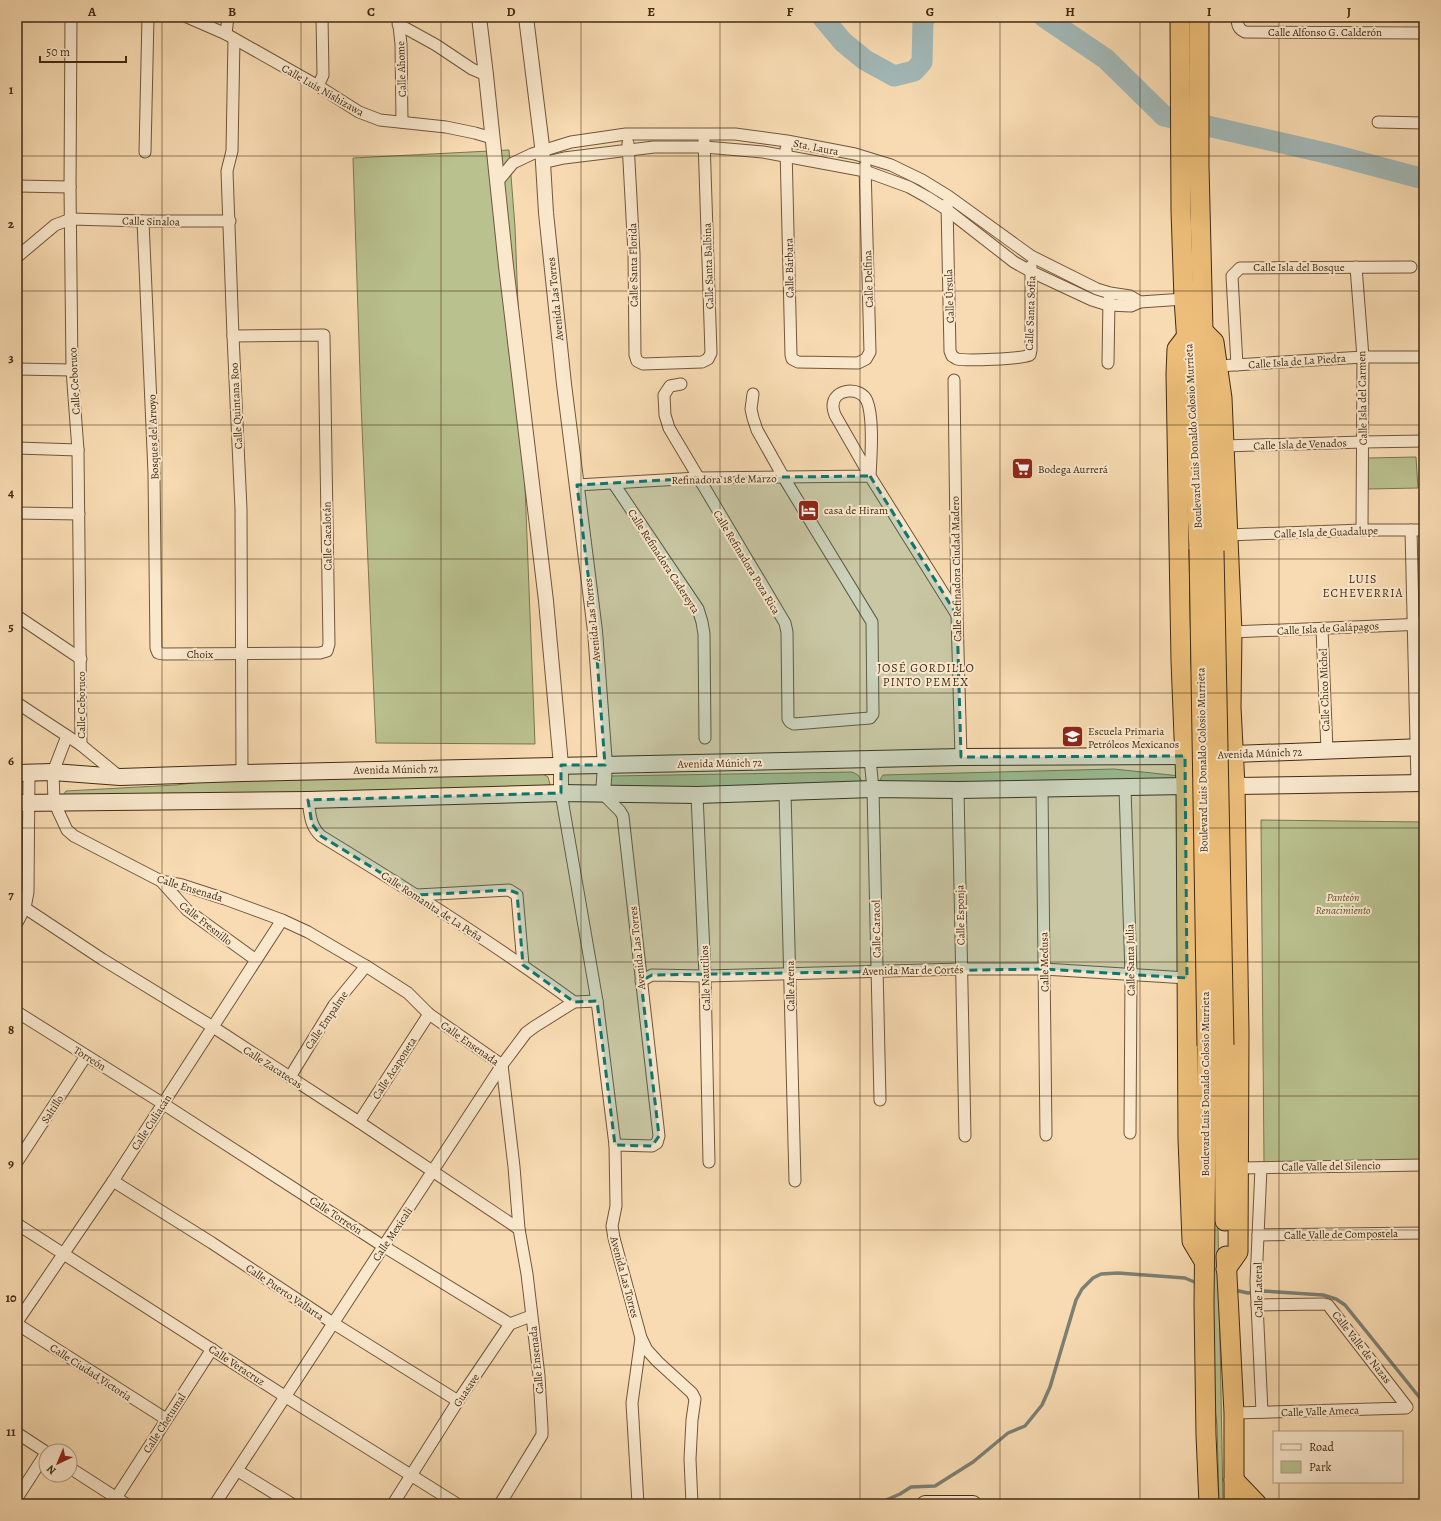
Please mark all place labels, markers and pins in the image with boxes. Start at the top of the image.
supermarket icon: Bodega Aurrerá [1010,456,1036,482]
place label: Bodega Aurrerá [1038,462,1109,477]
hotel icon: casa de Hiram [795,497,821,523]
place label: casa de Hiram [824,503,888,518]
school or university icon: Escuela Primaria Petróleos Mexicanos [1060,724,1086,750]
place label: Escuela Primaria Petróleos Mexicanos [1088,724,1179,752]

